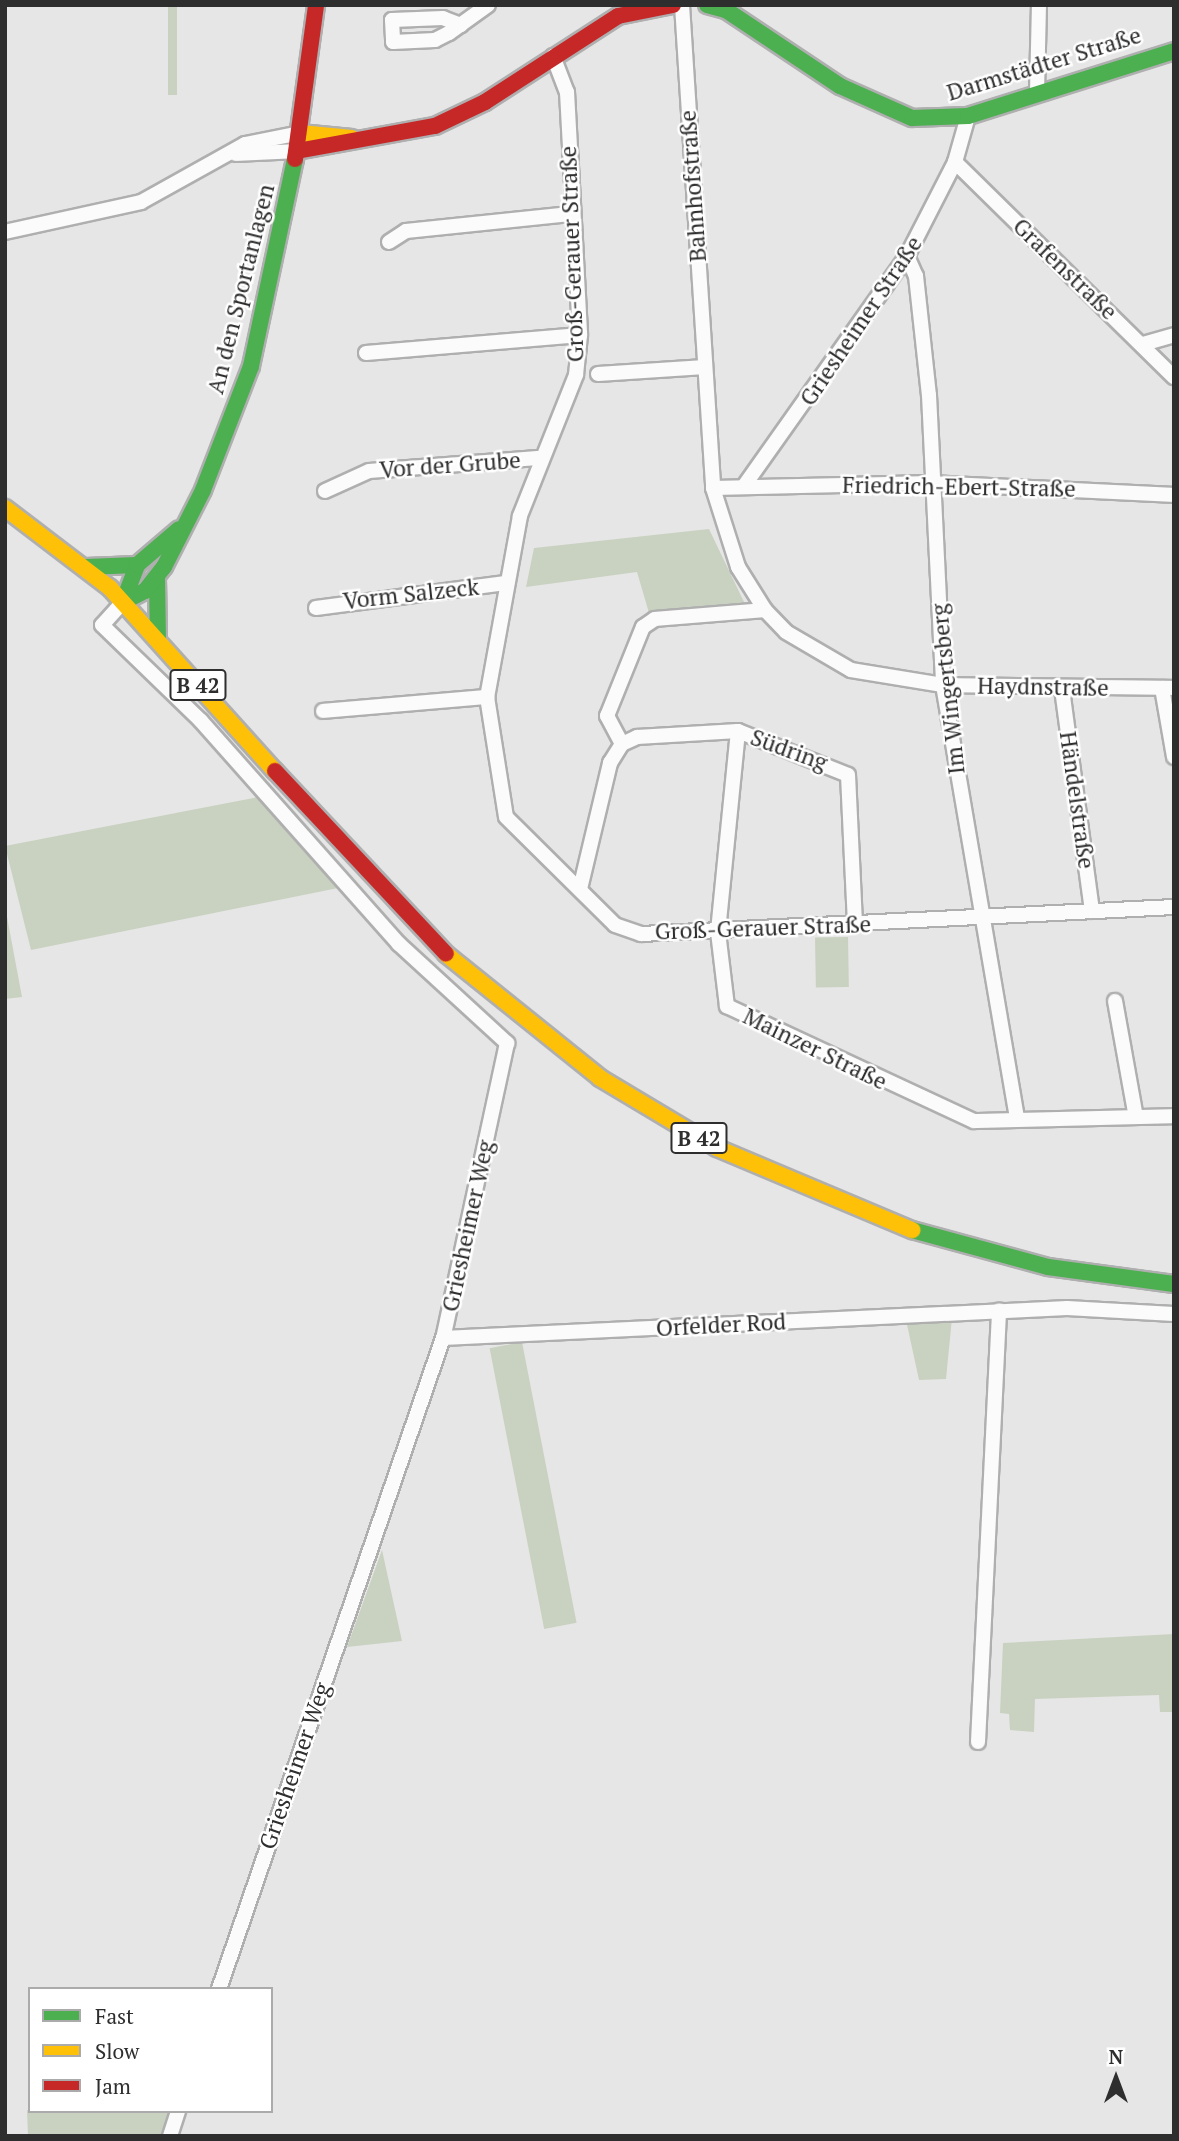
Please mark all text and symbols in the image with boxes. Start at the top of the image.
street label: Darmstädter Straße [944,21,1144,107]
street label: Bahnhofstraße [674,109,712,263]
street label: Groß-Gerauer Straße [554,145,590,363]
street label: An den Sportanlagen [202,181,280,397]
street label: Grafenstraße [1007,212,1123,326]
street label: Griesheimer Straße [794,231,928,411]
street label: Vor der Grube [378,446,522,484]
street label: Friedrich-Ebert-Straße [842,471,1076,503]
street label: Vorm Salzeck [342,573,480,615]
street label: Im Wingertsberg [925,602,971,776]
road number: B 42 [168,668,228,702]
street label: Haydnstraße [977,672,1109,702]
street label: Südring [747,723,831,777]
street label: Händelstraße [1054,730,1100,870]
street label: Groß-Gerauer Straße [654,910,872,946]
street label: Mainzer Straße [739,1002,891,1096]
road number: B 42 [669,1120,729,1156]
street label: Griesheimer Weg [436,1138,500,1314]
street label: Orfelder Rod [655,1308,787,1342]
street label: Griesheimer Weg [254,1679,336,1853]
legend [28,1987,273,2113]
text: Fast [95,2002,134,2030]
text: Slow [95,2037,139,2065]
north arrow [1081,2043,1151,2113]
text: N [1109,2044,1123,2069]
text: Jam [95,2072,131,2100]

